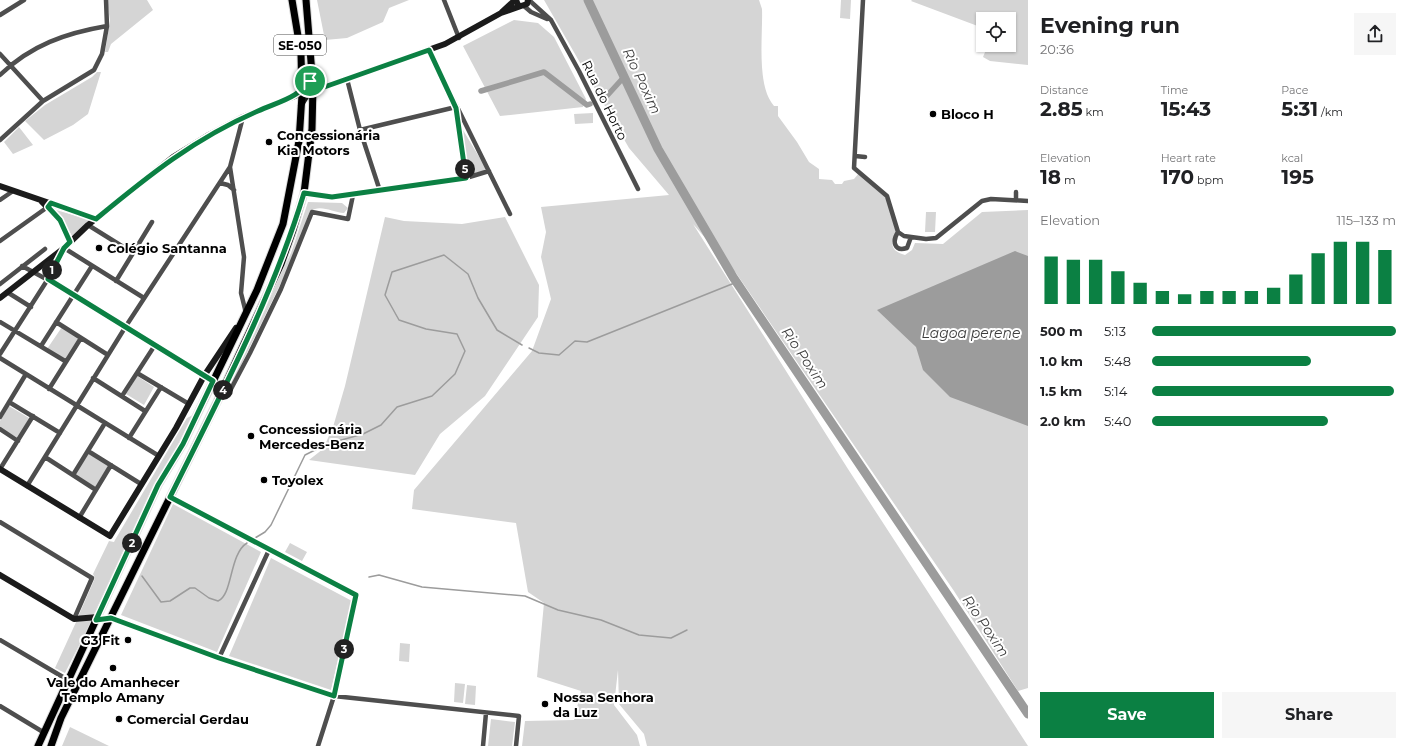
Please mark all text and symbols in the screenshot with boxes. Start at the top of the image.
map controls [976,12,1016,52]
button: locate [976,12,1016,52]
text: Evening run [1040,12,1180,39]
button: share [1354,13,1396,55]
road number: SE-050 [274,35,326,55]
text: 20:36 [1040,41,1074,57]
water label: Rio Poxim [619,45,665,117]
street label: Rua do Horto [579,57,631,143]
pin [293,64,327,98]
icon: arrive [299,70,321,92]
text: Distance [1040,83,1088,97]
text: Time [1161,83,1188,97]
text: Pace [1281,83,1308,97]
text: 2.85 [1040,97,1083,121]
text: 15:43 [1161,97,1211,121]
text: 5:31 [1281,97,1318,121]
text: km [1083,105,1104,119]
text: /km [1318,105,1343,119]
place label: Bloco H [941,106,994,122]
marker: Bloco H [928,109,938,119]
place label: Concessionária Kia Motors [277,127,380,158]
marker: Concessionária Kia Motors [264,137,274,147]
text: Elevation [1040,151,1091,165]
text: Heart rate [1161,151,1216,165]
text: kcal [1281,151,1303,165]
pin: 5 [455,159,475,179]
text: 5 [462,162,468,176]
text: 18 [1040,165,1061,189]
text: 170 [1161,165,1194,189]
text: 195 [1281,165,1314,189]
text: m [1061,173,1076,187]
text: bpm [1194,173,1224,187]
text: Elevation [1040,212,1100,228]
text: 115–133 m [1336,212,1396,228]
place label: Colégio Santanna [107,240,227,256]
marker: Colégio Santanna [94,243,104,253]
pin: 1 [42,260,62,280]
text: 1 [50,263,54,277]
text: 500 m [1040,323,1083,339]
text: 5:13 [1104,323,1126,339]
water label: Rio Poxim [778,324,832,392]
water label: Lagoa perene [922,324,1020,342]
text: 1.0 km [1040,353,1083,369]
text: 5:48 [1104,353,1131,369]
pin: 4 [213,380,233,400]
text: 4 [219,383,227,397]
text: 1.5 km [1040,383,1082,399]
text: 5:14 [1104,383,1127,399]
text: 2.0 km [1040,413,1086,429]
text: 5:40 [1104,413,1131,429]
place label: Concessionária Mercedes-Benz [259,421,364,452]
marker: Concessionária Mercedes-Benz [246,431,256,441]
place label: Toyolex [272,472,324,488]
marker: Toyolex [259,475,269,485]
pin: 2 [122,533,142,553]
text: 2 [129,536,135,550]
water label: Rio Poxim [959,592,1013,660]
place label: G3 Fit [81,632,120,648]
marker: G3 Fit [123,635,133,645]
pin: 3 [334,639,354,659]
text: 3 [341,642,347,656]
marker: Vale do Amanhecer Templo Amany [108,663,118,673]
place label: Vale do Amanhecer Templo Amany [45,674,180,705]
place label: Nossa Senhora da Luz [553,689,654,720]
button: Save [1040,692,1214,738]
button: Share [1222,692,1396,738]
marker: Nossa Senhora da Luz [540,699,550,709]
place label: Comercial Gerdau [127,711,249,727]
marker: Comercial Gerdau [114,714,124,724]

